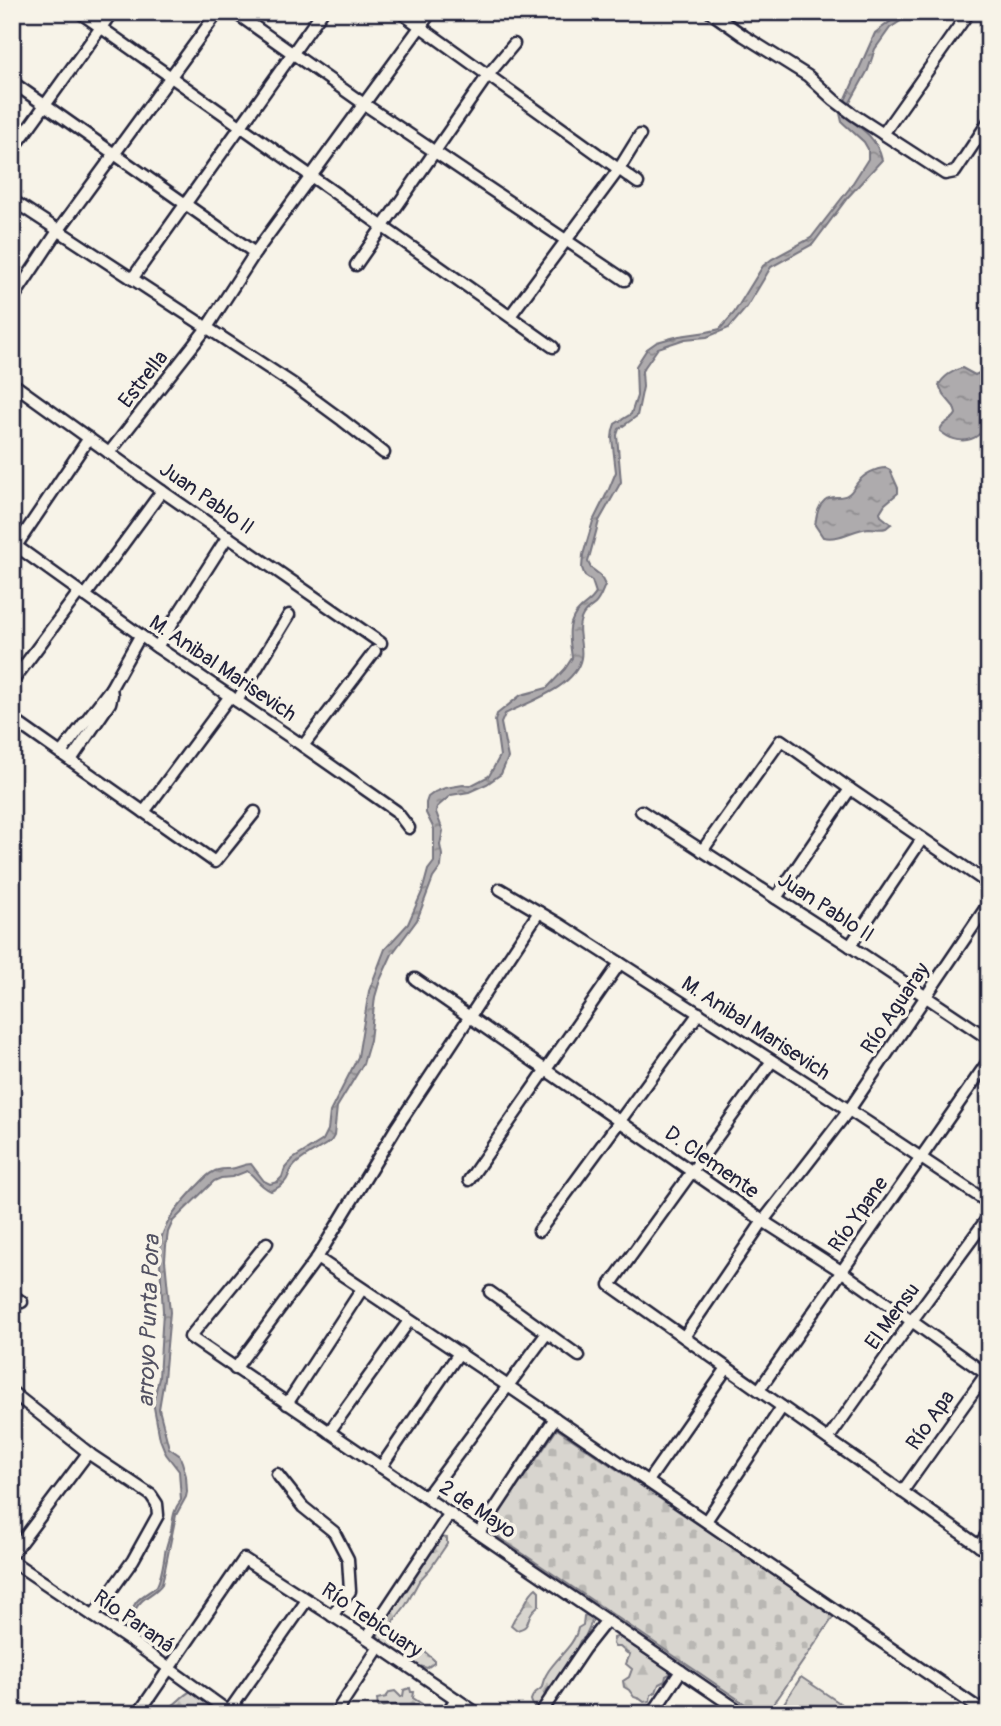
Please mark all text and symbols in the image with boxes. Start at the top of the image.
street label: Estrella [112,345,174,414]
street label: Juan Pablo II [154,456,259,541]
street label: M. Anibal Marisevich [144,609,302,728]
street label: Juan Pablo II [772,866,879,949]
street label: Río Aguaray [855,957,936,1059]
street label: M. Anibal Marisevich [676,970,835,1087]
street label: D. Clemente [659,1120,765,1205]
street label: Río Ypane [822,1170,895,1258]
water label: arroyo Punta Pora [131,1233,166,1408]
street label: El Mensu [859,1277,926,1355]
street label: Río Apa [900,1385,961,1456]
street label: 2 de Mayo [434,1474,521,1545]
street label: Río Tebicuary [316,1577,427,1664]
street label: Río Paraná [88,1584,179,1659]

